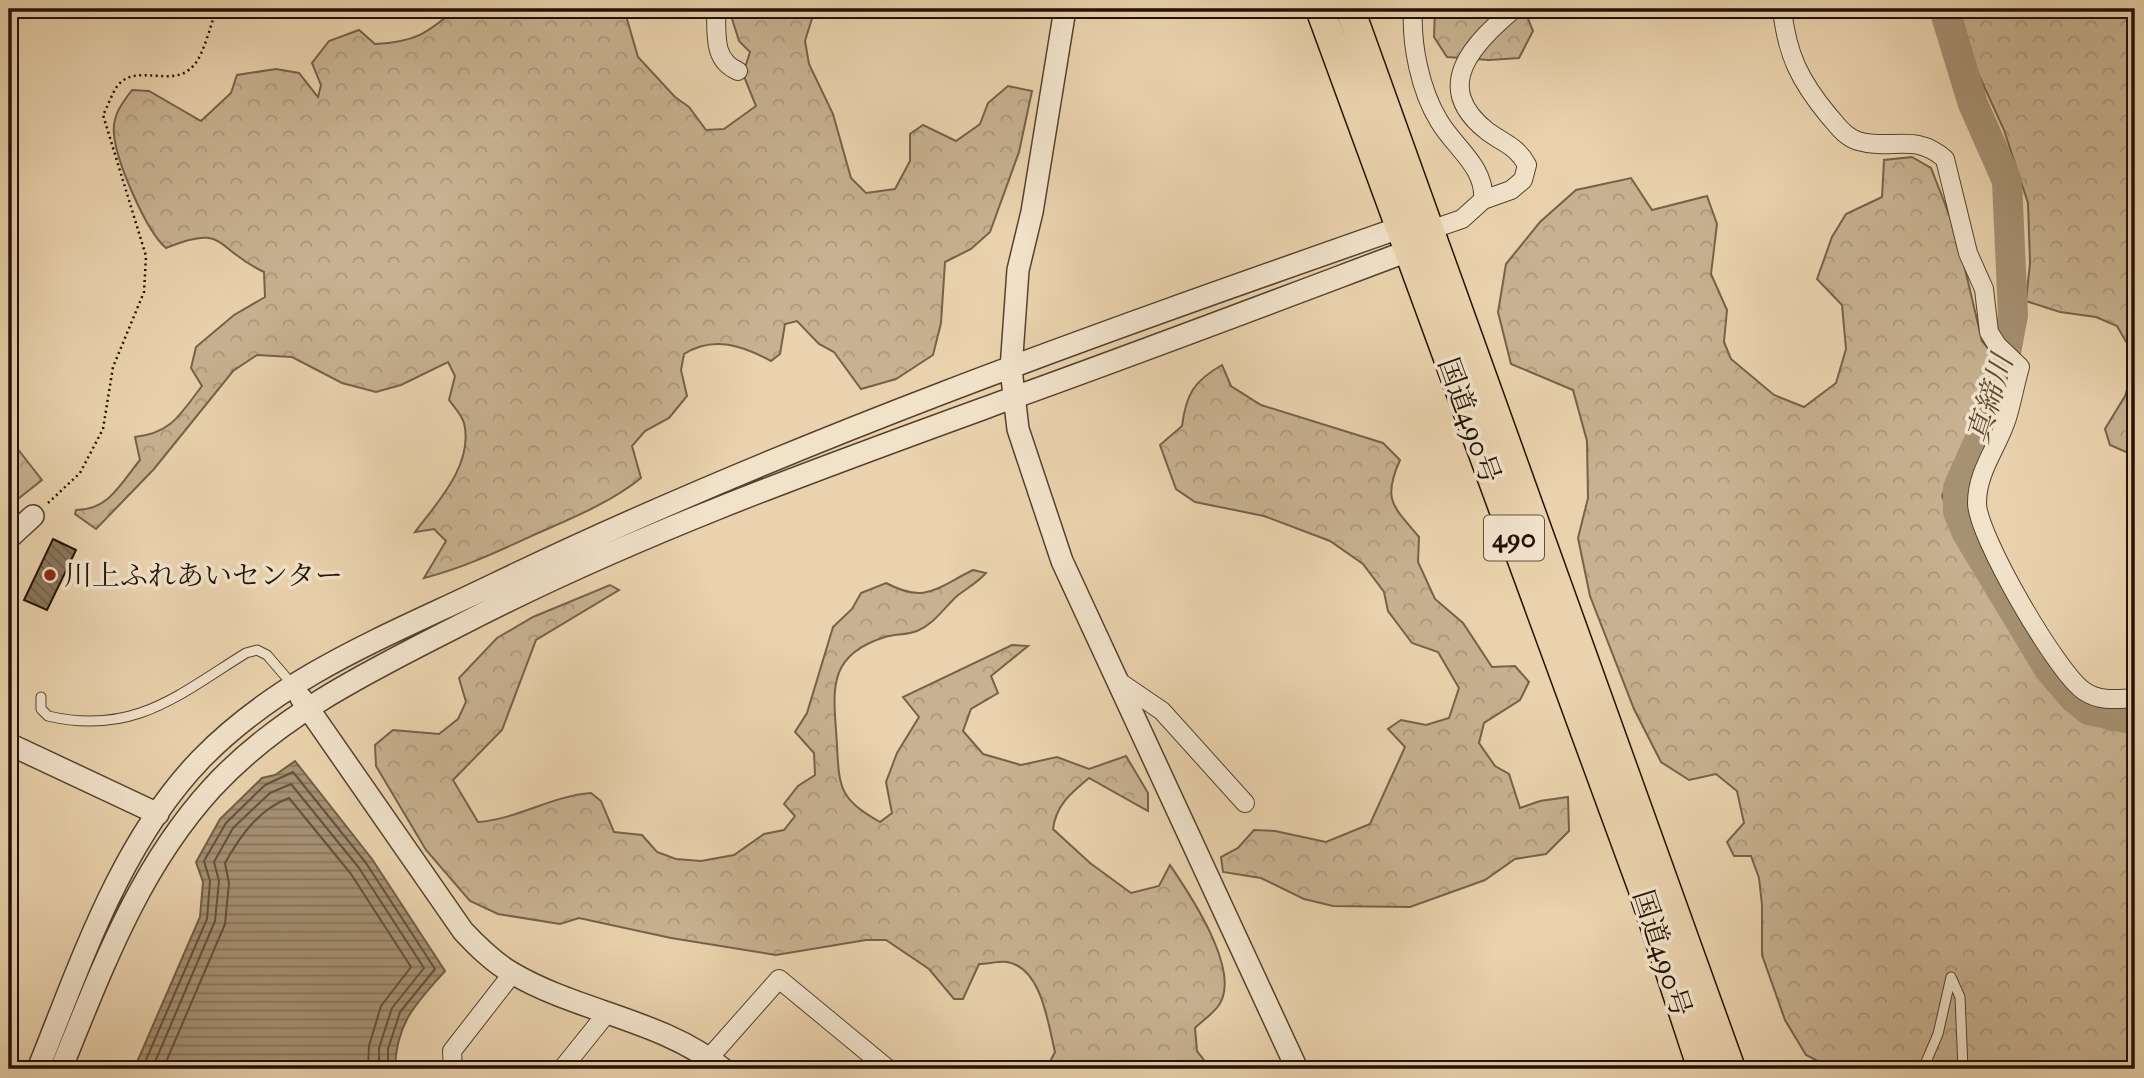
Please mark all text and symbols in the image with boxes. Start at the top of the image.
water label: 真締川 [1960,348,2021,447]
street label: 国道490号 [1431,353,1508,488]
road number: 490 [1484,516,1544,560]
place label: 川上ふれあいセンター [64,558,343,593]
marker: 川上ふれあいセンター [42,567,58,583]
street label: 国道490号 [1626,885,1699,1021]

